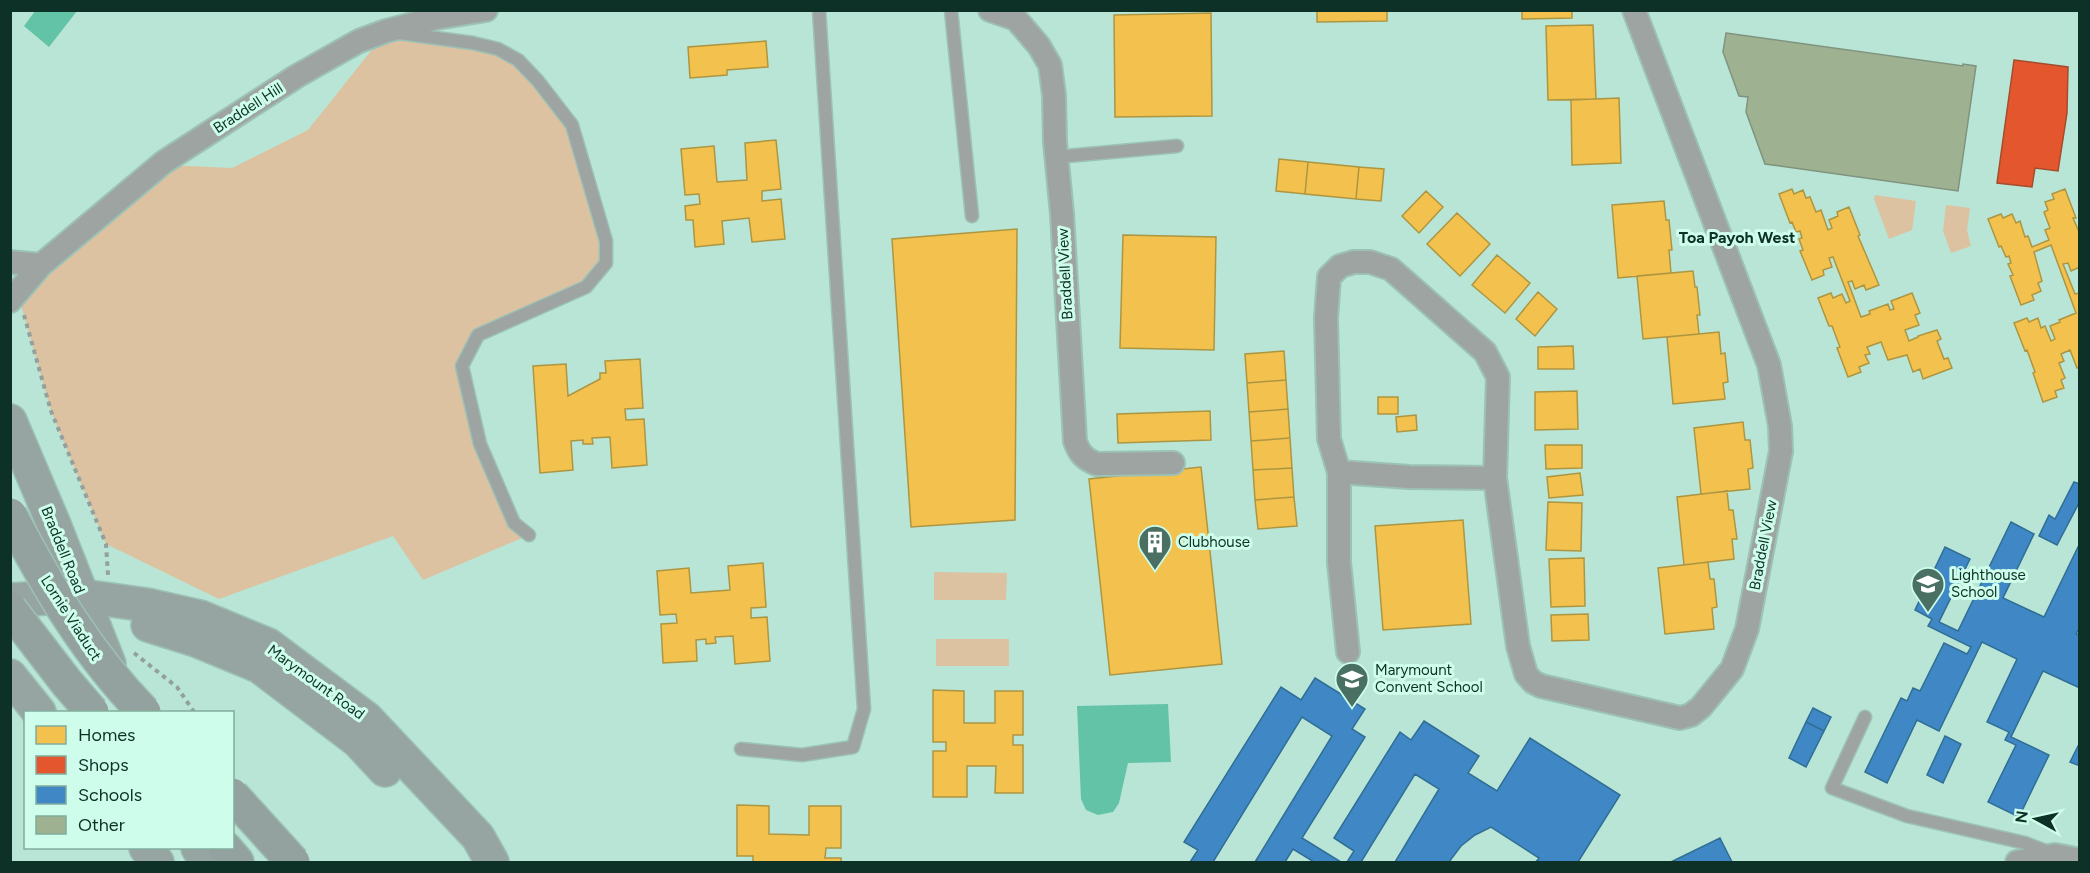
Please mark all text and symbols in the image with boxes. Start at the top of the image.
street label: Braddell Hill [210,79,286,137]
street label: Braddell View [1054,228,1076,320]
district label: Toa Payoh West [1679,228,1795,247]
street label: Braddell View [1745,498,1781,592]
street label: Braddell Road [37,504,89,596]
building icon: Clubhouse [1137,524,1173,571]
place label: Clubhouse [1178,533,1250,551]
school or university icon: Lighthouse School [1910,566,1946,613]
place label: Lighthouse School [1951,566,2026,601]
street label: Lornie Viaduct [37,572,105,664]
street label: Marymount Road [264,641,368,723]
school or university icon: Marymount Convent School [1334,661,1370,708]
place label: Marymount Convent School [1375,661,1483,696]
legend [24,711,234,849]
text: Homes [78,724,136,746]
text: Shops [78,754,129,776]
text: Schools [78,784,142,806]
north arrow [2006,789,2066,849]
text: N [2011,810,2032,824]
text: Other [78,814,125,836]

